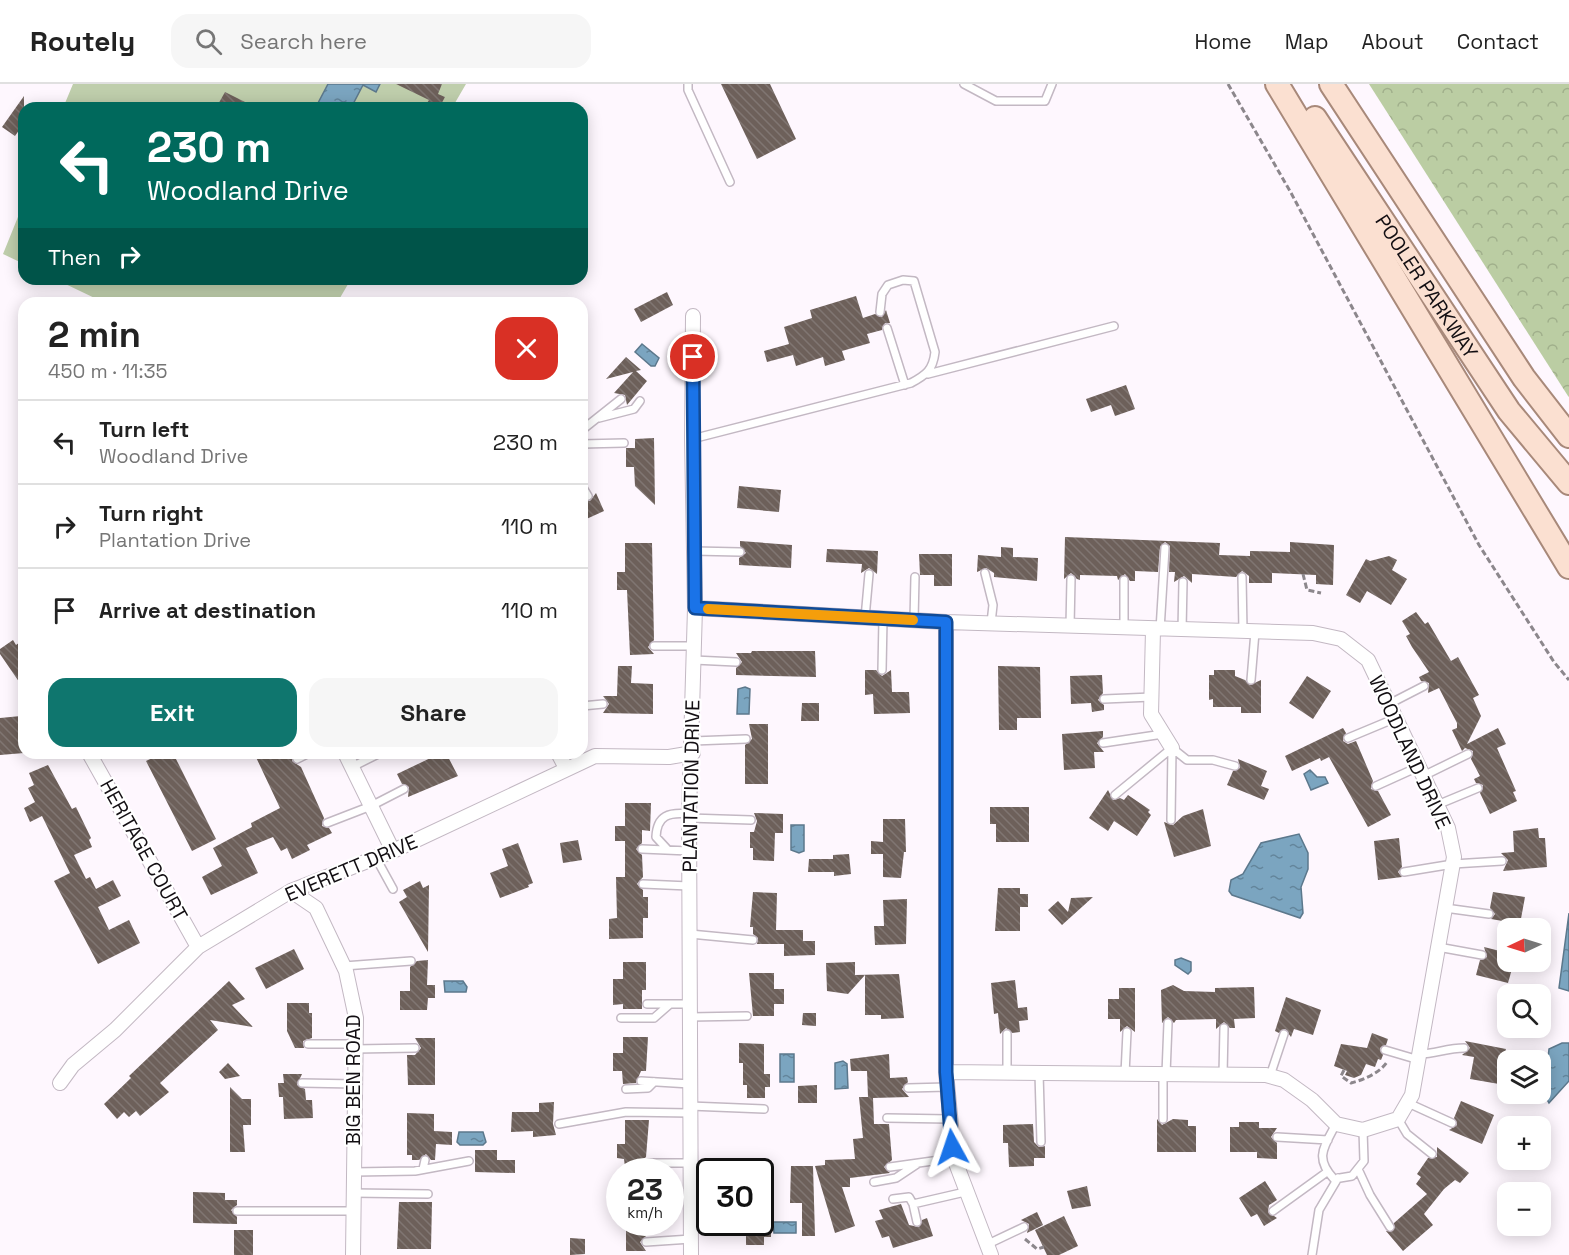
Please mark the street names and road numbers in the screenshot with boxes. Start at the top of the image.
street label: POOLER PARKWAY [1369,209,1484,363]
street label: WOODLAND DRIVE [1363,671,1457,833]
street label: PLANTATION DRIVE [676,699,706,873]
street label: HERITAGE COURT [94,775,194,926]
street label: EVERETT DRIVE [281,828,421,908]
street label: BIG BEN ROAD [340,1014,366,1146]

